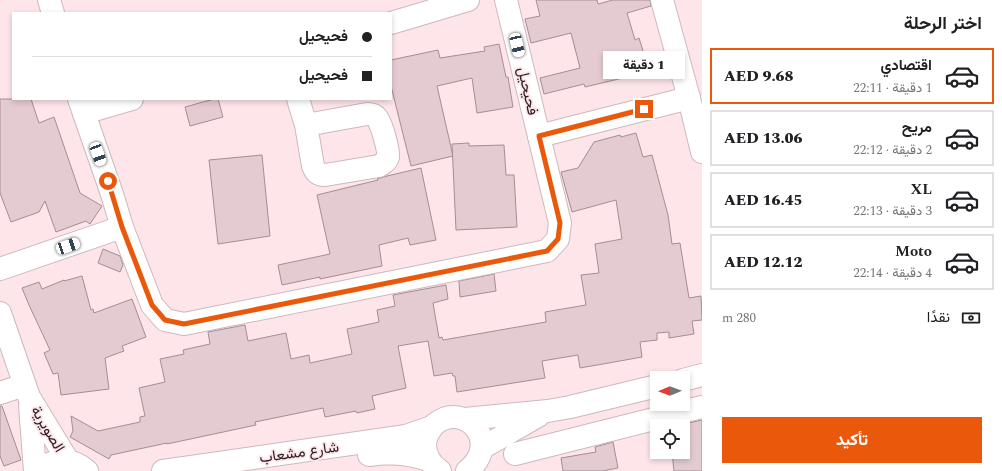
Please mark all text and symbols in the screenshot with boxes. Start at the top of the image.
text: اختر الرحلة [904,10,982,37]
text: فحيحيل [299,25,348,48]
car [508,32,526,58]
callout: 1 دقيقة [603,51,685,79]
text: اقتصادي [880,54,932,77]
text: 1 دقيقة [623,55,665,75]
icon: car [944,58,980,94]
text: فحيحيل [299,64,348,87]
street label: فحيحيل [511,65,544,118]
text: AED 9.68 [724,65,794,88]
text: 1 دقيقة · 22:11 [853,78,932,98]
route end [635,100,653,118]
text: مريح [902,116,932,139]
icon: car [944,120,980,156]
text: AED 13.06 [724,127,803,150]
text: 2 دقيقة · 22:12 [853,140,932,160]
car [88,141,108,167]
route start [99,172,117,190]
text: XL [911,178,932,201]
icon: car [944,182,980,218]
text: AED 16.45 [724,189,803,212]
text: 3 دقيقة · 22:13 [853,201,932,221]
car [55,236,81,256]
text: Moto [895,240,932,263]
icon: car [944,244,980,280]
text: AED 12.12 [724,251,803,274]
text: 4 دقيقة · 22:14 [853,263,932,283]
text: نقدًا [927,306,950,329]
icon: cash [960,307,982,329]
text: 280 m [722,308,756,328]
north arrow [650,371,690,411]
map controls [650,371,690,459]
street label: الصويرية [25,402,71,457]
button: تأكيد [722,417,982,463]
button: locate [650,419,690,459]
street label: شارع مشعاب [258,436,341,469]

